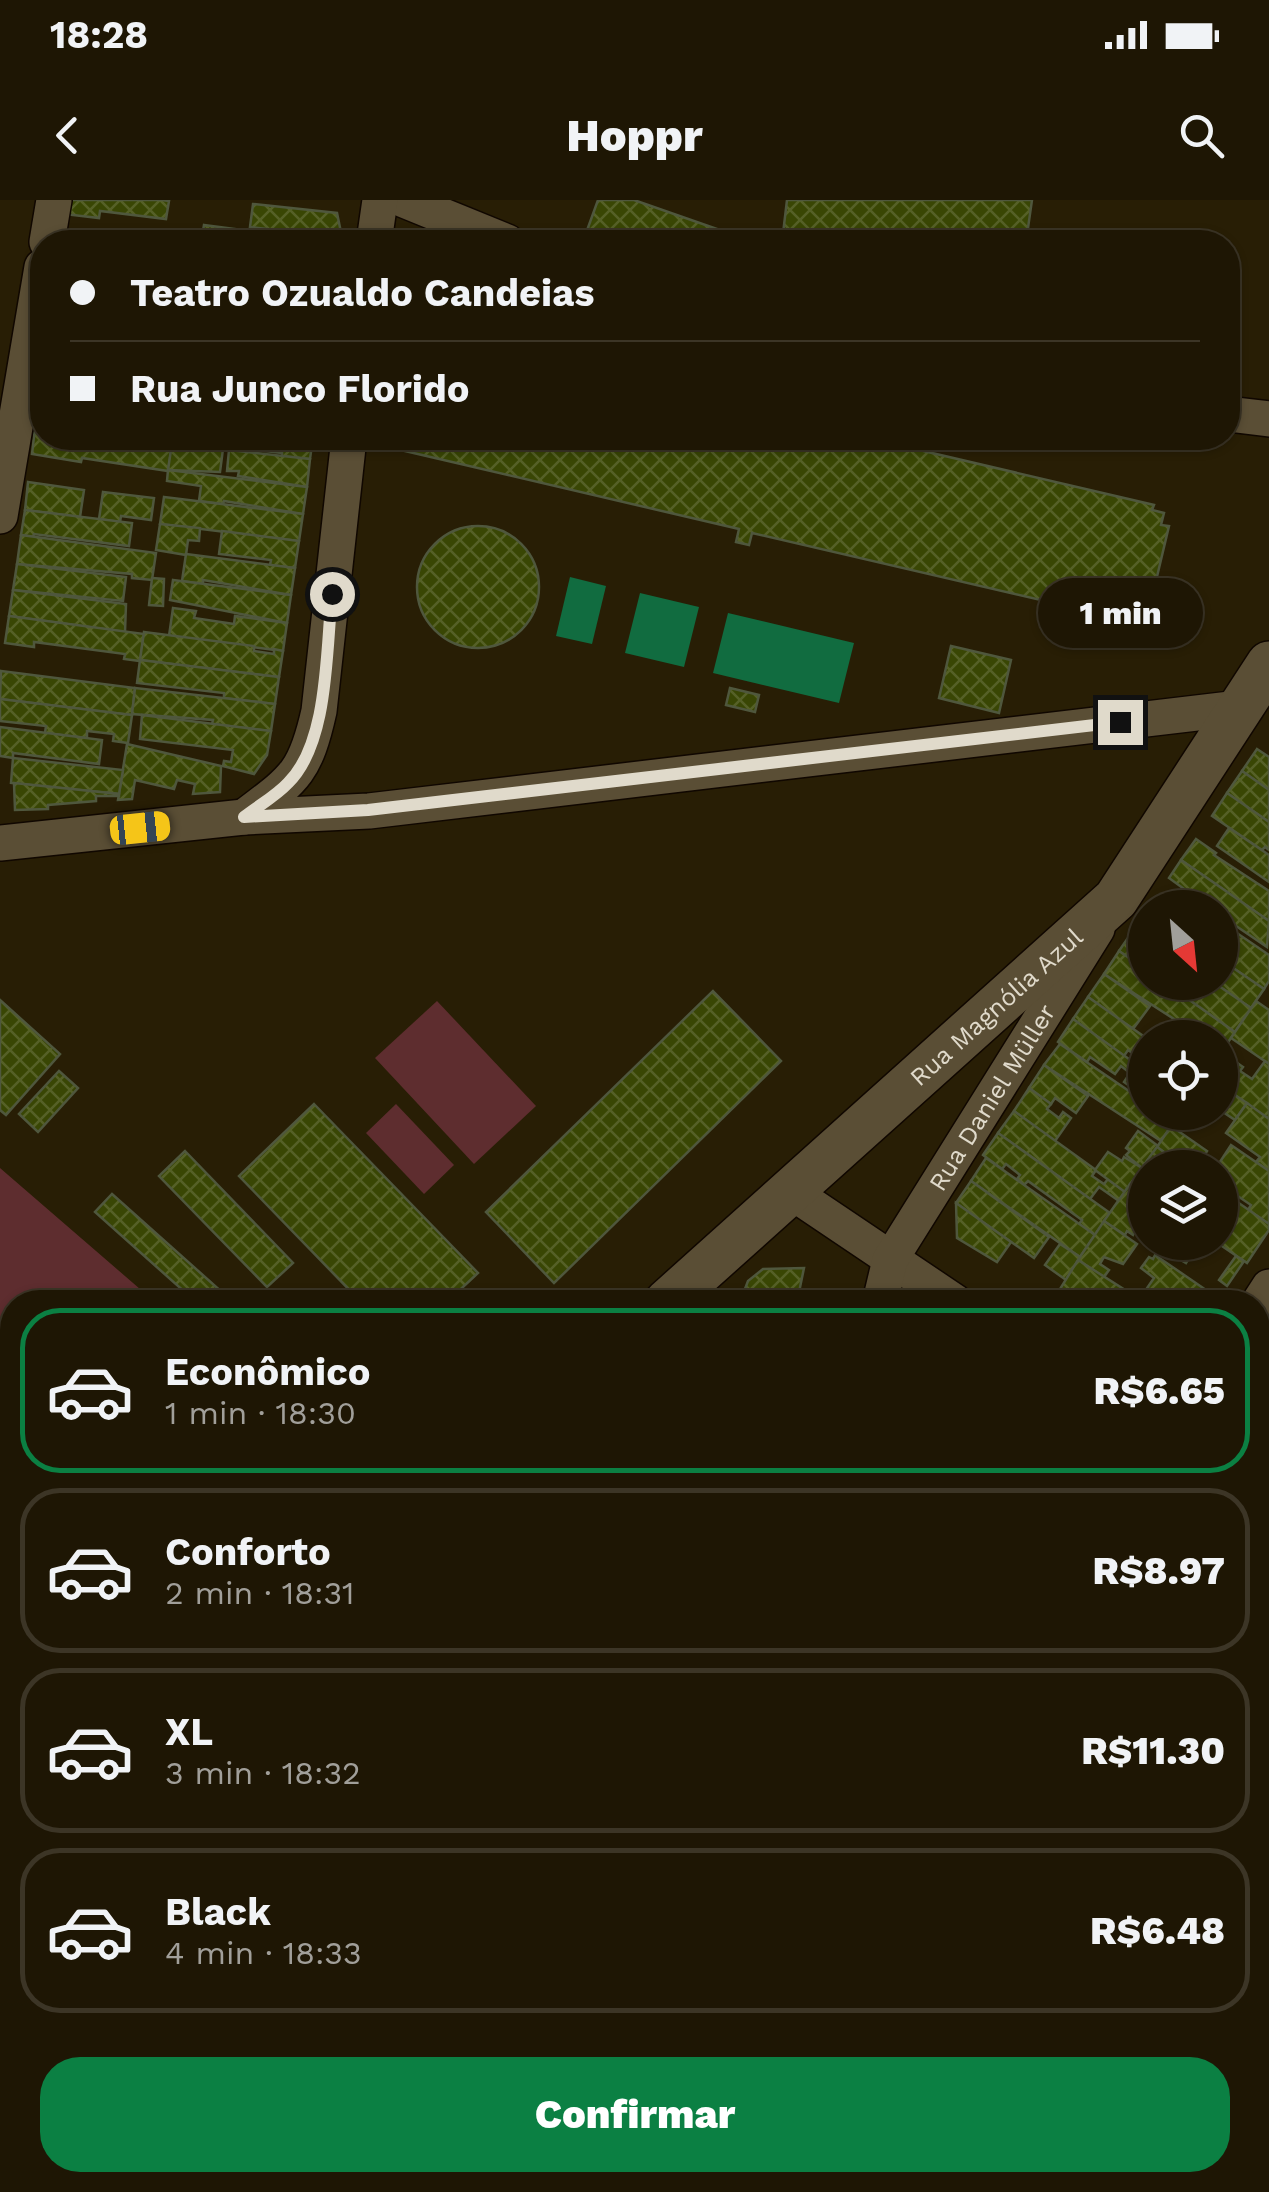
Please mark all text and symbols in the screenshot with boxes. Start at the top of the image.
text: 18:28 [50,13,148,57]
icon: back [40,108,95,163]
icon: search [1174,108,1229,163]
text: Hoppr [566,109,703,162]
text: Teatro Ozualdo Candeias [130,271,594,315]
text: Rua Junco Florido [130,367,470,411]
route start [310,572,355,617]
callout: 1 min [1038,577,1202,647]
text: 1 min [1079,594,1162,632]
route end [1098,700,1143,745]
car [109,810,171,846]
north arrow [1128,890,1238,1000]
map controls [1128,890,1238,1260]
street label: Rua Magnólia Azul [904,922,1089,1092]
street label: Rua Daniel Müller [923,999,1061,1196]
button: locate [1128,1020,1238,1130]
button: layers [1128,1150,1238,1260]
icon: car [45,1346,135,1436]
text: Econômico [165,1350,370,1394]
text: R$6.65 [1093,1369,1225,1413]
text: 1 min · 18:30 [165,1394,356,1432]
icon: car [45,1526,135,1616]
text: Conforto [165,1530,331,1574]
text: R$8.97 [1092,1549,1225,1593]
text: 2 min · 18:31 [165,1574,355,1612]
icon: car [45,1706,135,1796]
text: XL [165,1710,213,1754]
text: R$11.30 [1081,1729,1225,1773]
text: 3 min · 18:32 [165,1754,361,1792]
icon: car [45,1886,135,1976]
text: Black [165,1890,271,1934]
text: R$6.48 [1090,1909,1225,1953]
text: 4 min · 18:33 [165,1934,362,1972]
button: Confirmar [40,2057,1230,2172]

